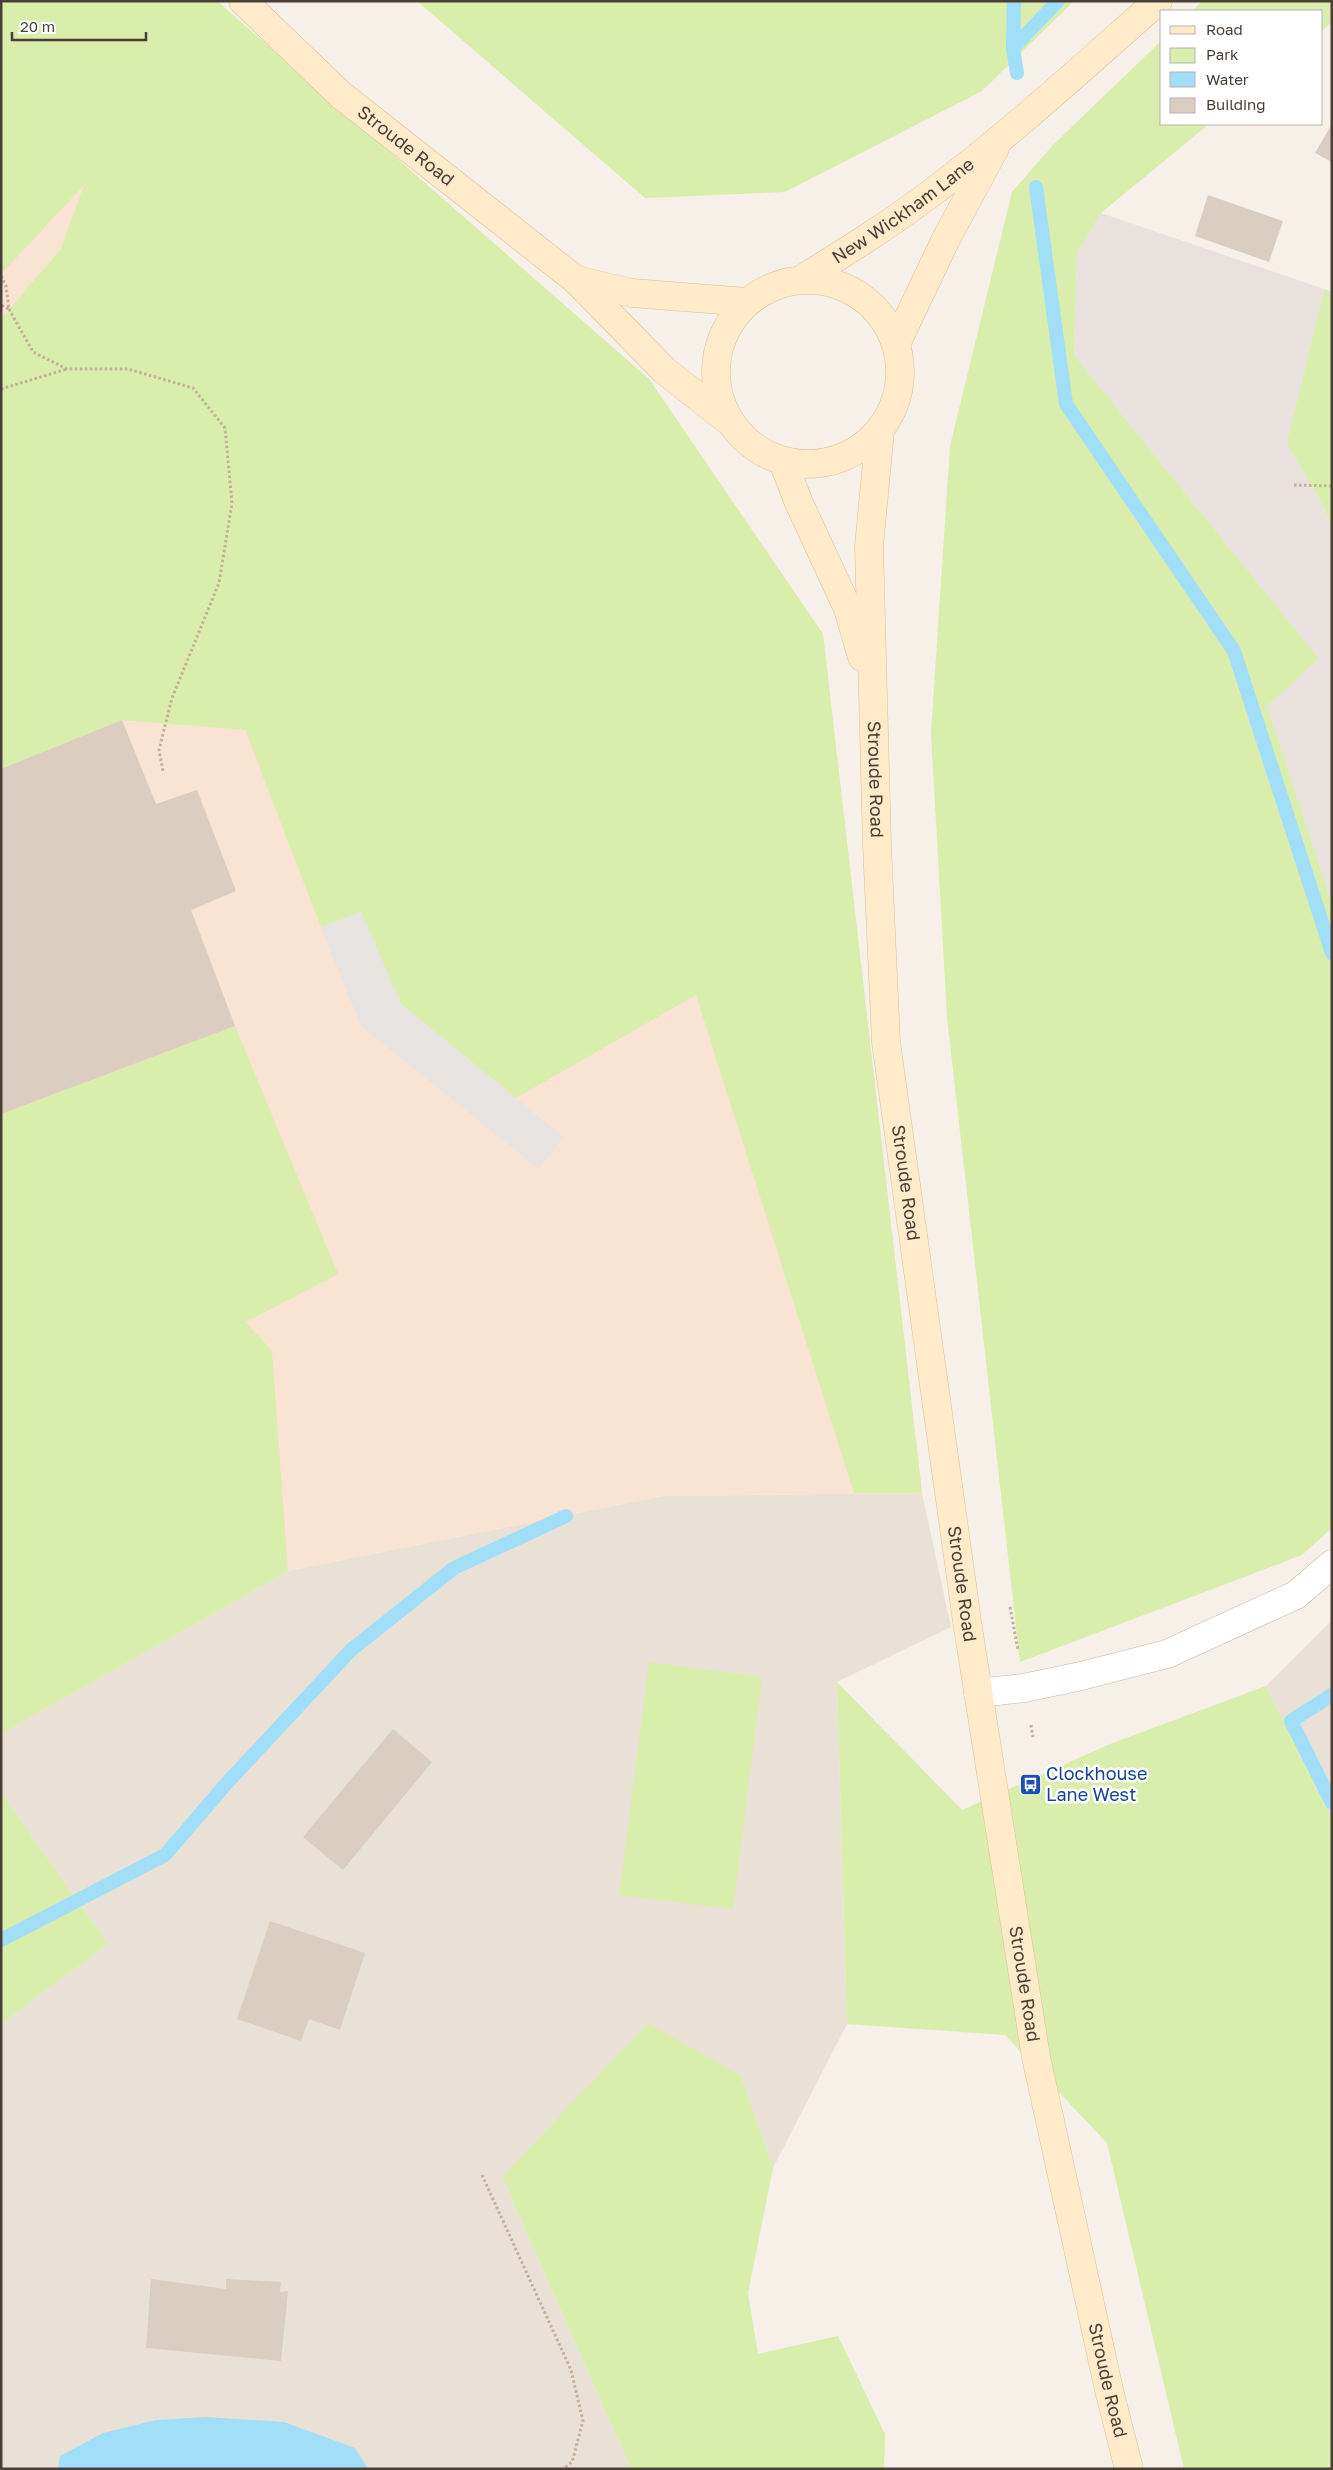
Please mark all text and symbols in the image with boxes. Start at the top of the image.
scale bar [12,10,146,42]
legend [1160,10,1323,125]
text: 20 m [20,17,55,35]
text: Road [1206,20,1243,38]
text: Park [1206,45,1239,63]
text: Water [1206,70,1249,88]
text: Building [1206,95,1266,113]
street label: Stroude Road [353,100,459,190]
street label: New Wickham Lane [827,152,978,268]
street label: Stroude Road [864,721,889,838]
street label: Stroude Road [888,1123,926,1242]
street label: Stroude Road [944,1524,982,1643]
place label: Clockhouse Lane West [1046,1762,1147,1805]
bus stop icon: Clockhouse Lane West [1018,1772,1042,1796]
street label: Stroude Road [1005,1924,1045,2043]
street label: Stroude Road [1085,2321,1133,2440]

